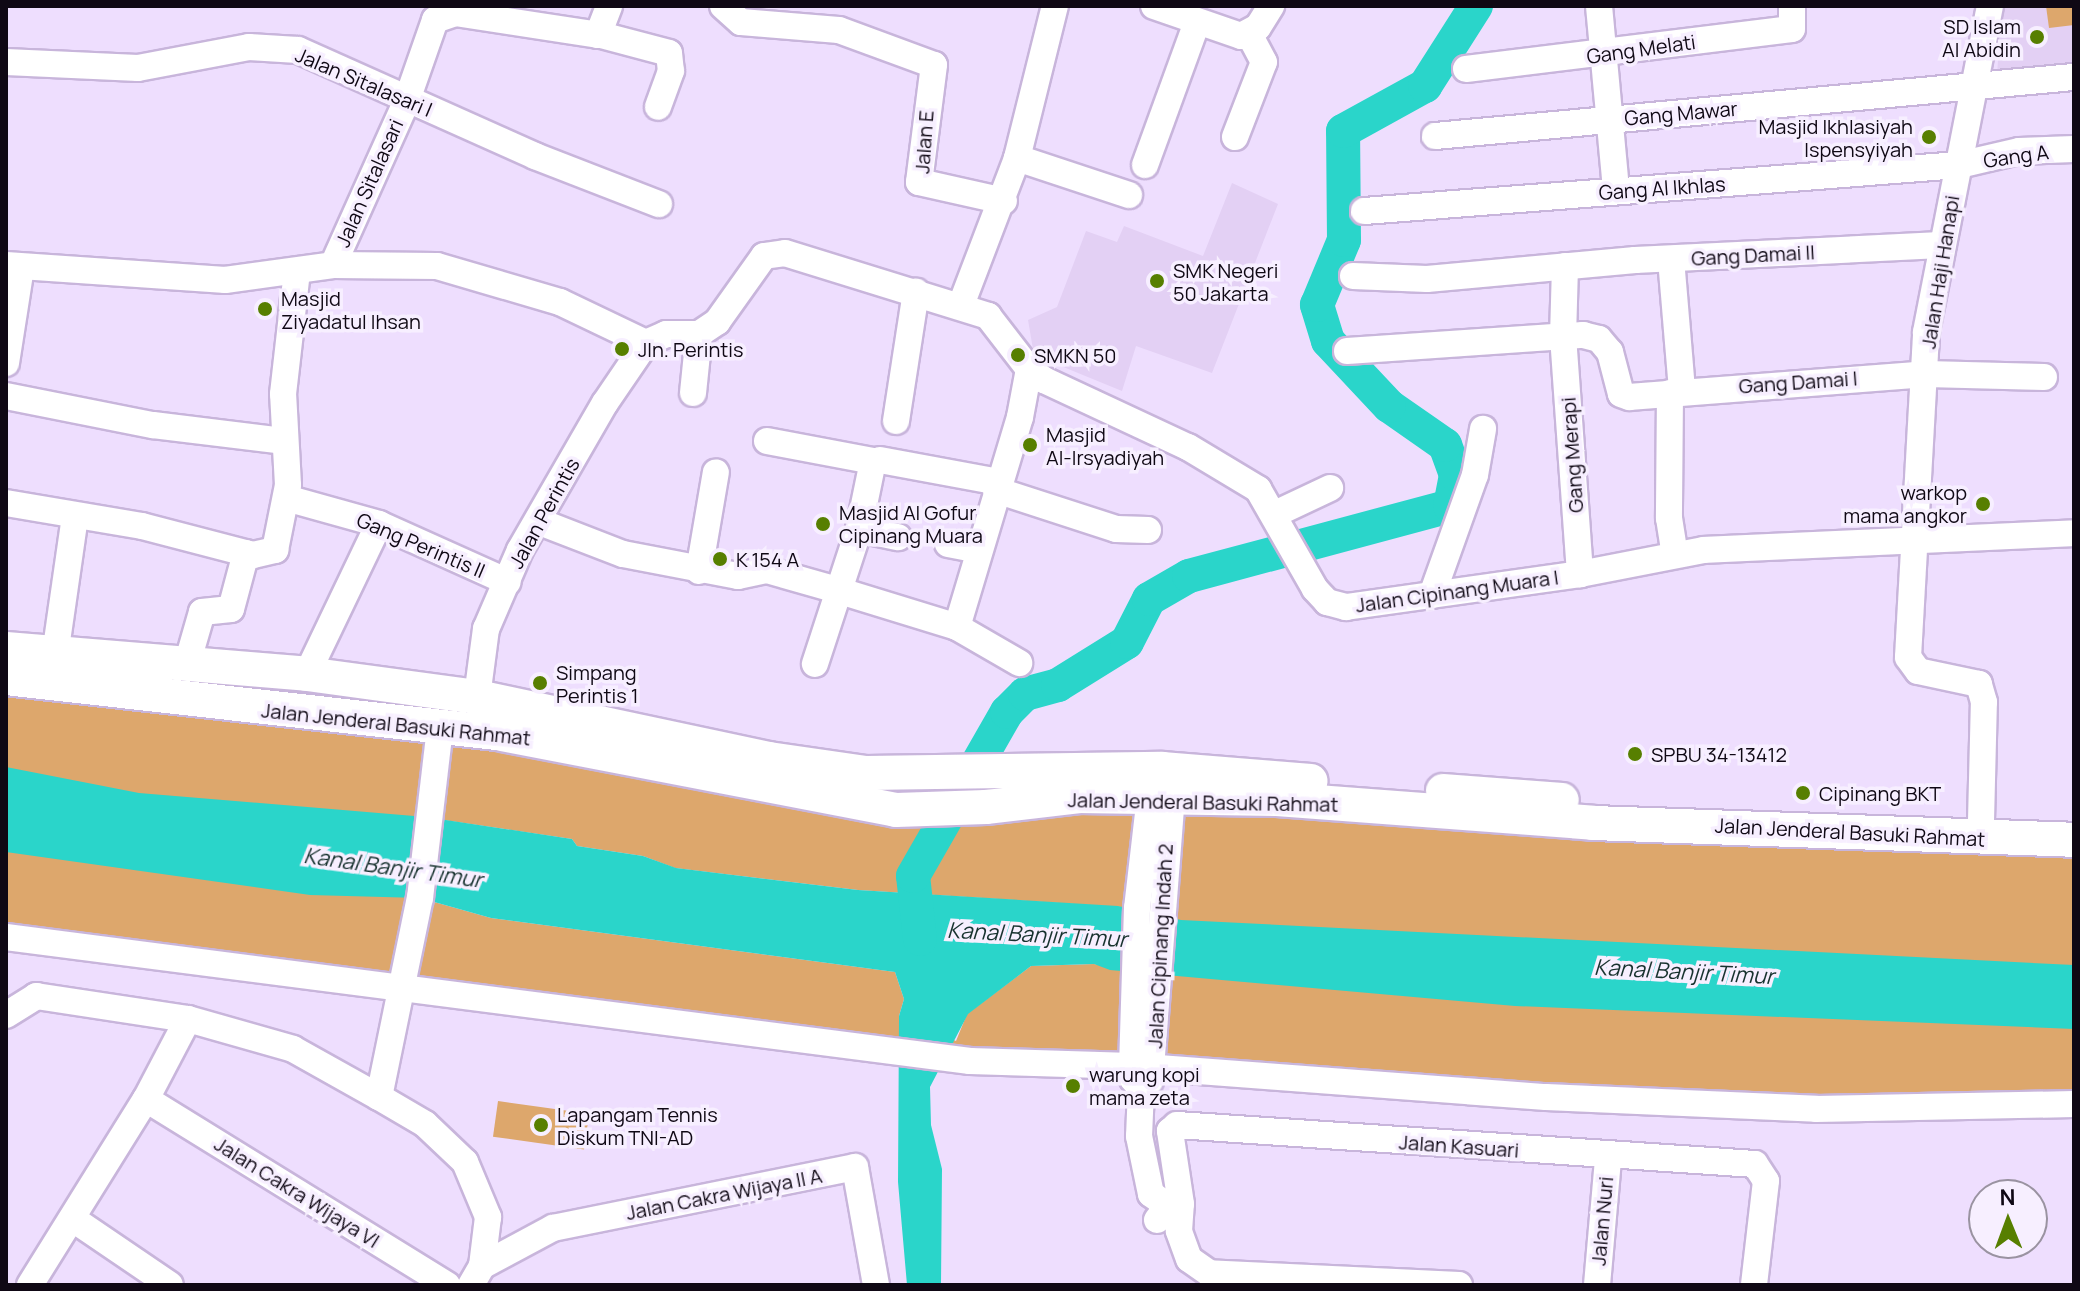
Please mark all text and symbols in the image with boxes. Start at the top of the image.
place label: SD Islam Al Abidin [1942,14,2021,61]
marker: SD Islam Al Abidin [2028,28,2046,46]
street label: Gang Melati [1585,29,1697,69]
street label: Jalan Sitalasari I [292,42,436,122]
street label: Gang Mawar [1623,96,1739,130]
street label: Jalan E [910,110,938,174]
place label: Masjid Ikhlasiyah Ispensyiyah [1758,114,1913,161]
street label: Jalan Sitalasari [330,115,408,251]
marker: Masjid Ikhlasiyah Ispensyiyah [1920,128,1938,146]
street label: Gang A [1982,140,2050,172]
street label: Gang Al Ikhlas [1598,172,1726,204]
street label: Jalan Haji Hanapi [1916,194,1964,350]
street label: Gang Damai II [1691,240,1815,270]
place label: SMK Negeri 50 Jakarta [1173,258,1279,305]
marker: SMK Negeri 50 Jakarta [1148,272,1166,290]
place label: Masjid Ziyadatul Ihsan [281,286,421,333]
marker: Masjid Ziyadatul Ihsan [256,300,274,318]
place label: Jln. Perintis [638,337,744,361]
marker: Jln. Perintis [613,340,631,358]
place label: SMKN 50 [1034,343,1116,367]
marker: SMKN 50 [1009,346,1027,364]
street label: Gang Damai I [1738,366,1858,398]
street label: Gang Merapi [1556,396,1588,514]
place label: Masjid Al-Irsyadiyah [1046,422,1164,469]
marker: Masjid Al-Irsyadiyah [1021,436,1039,454]
street label: Jalan Perintis [504,454,584,572]
place label: warkop mama angkor [1843,480,1967,527]
marker: warkop mama angkor [1974,495,1992,513]
place label: Masjid Al Gofur Cipinang Muara [839,500,983,547]
street label: Gang Perintis II [353,507,489,583]
marker: Masjid Al Gofur Cipinang Muara [814,515,832,533]
place label: K 154 A [736,547,800,571]
marker: K 154 A [711,550,729,568]
street label: Jalan Cipinang Muara I [1354,565,1560,617]
place label: Simpang Perintis 1 [556,660,638,707]
marker: Simpang Perintis 1 [531,674,549,692]
street label: Jalan Jenderal Basuki Rahmat [260,698,532,750]
place label: SPBU 34-13412 [1651,742,1787,766]
marker: SPBU 34-13412 [1626,745,1644,763]
place label: Cipinang BKT [1819,781,1941,805]
marker: Cipinang BKT [1794,784,1812,802]
street label: Jalan Jenderal Basuki Rahmat [1067,788,1339,816]
street label: Jalan Jenderal Basuki Rahmat [1714,813,1986,851]
water label: Kanal Banjir Timur [302,842,484,894]
street label: Jalan Cipinang Indah 2 [1143,843,1177,1049]
water label: Kanal Banjir Timur [947,917,1127,953]
water label: Kanal Banjir Timur [1594,954,1774,990]
place label: warung kopi mama zeta [1089,1062,1200,1109]
marker: warung kopi mama zeta [1064,1077,1082,1095]
place label: Lapangam Tennis Diskum TNI-AD [557,1102,718,1149]
marker: Lapangam Tennis Diskum TNI-AD [532,1116,550,1134]
street label: Jalan Kasuari [1398,1130,1520,1162]
street label: Jalan Cakra Wijaya VI [210,1132,384,1252]
street label: Jalan Cakra Wijaya II A [624,1163,824,1225]
street label: Jalan Nuri [1586,1175,1618,1267]
north arrow [1968,1179,2048,1259]
text: N [1999,1182,2016,1212]

